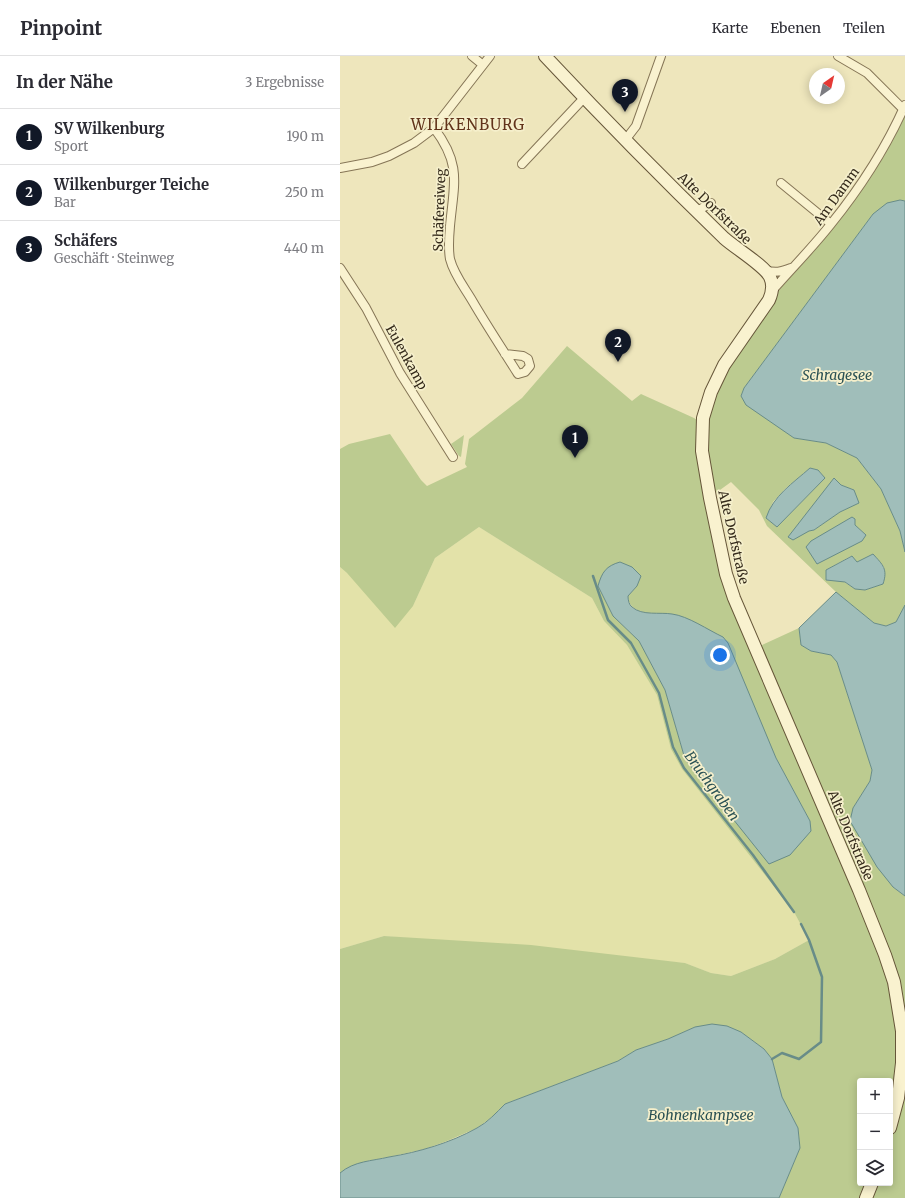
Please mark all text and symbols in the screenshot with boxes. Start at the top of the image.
text: Pinpoint [20,16,102,40]
text: Karte [712,19,748,37]
text: Ebenen [770,19,821,37]
text: Teilen [843,19,885,37]
north arrow [809,68,845,104]
text: In der Nähe [16,71,113,93]
text: 3 Ergebnisse [245,74,324,91]
pin: 3 [612,79,638,112]
district label: WILKENBURG [410,115,525,134]
text: SV Wilkenburg [54,119,164,138]
text: 1 [26,128,32,145]
text: 190 m [287,128,324,145]
text: Sport [54,138,88,155]
street label: Am Damm [809,164,863,229]
street label: Schäfereiweg [430,168,449,252]
street label: Alte Dorfstraße [674,168,755,248]
text: Wilkenburger Teiche [54,175,209,194]
text: 2 [25,184,33,201]
text: 250 m [285,184,324,201]
text: Bar [54,194,76,211]
text: Schäfers [54,231,118,250]
text: 3 [25,240,33,257]
text: 440 m [284,240,324,257]
text: Geschäft · Steinweg [54,250,174,267]
street label: Eulenkamp [382,322,431,393]
pin: 2 [605,329,631,362]
water label: Schragesee [802,366,872,384]
pin: 1 [562,425,588,458]
street label: Alte Dorfstraße [714,488,753,586]
your location [710,645,730,665]
water label: Bruchgraben [681,748,743,824]
street label: Alte Dorfstraße [824,787,877,883]
map controls [857,1078,893,1186]
button: + [857,1078,893,1114]
water label: Bohnenkampsee [648,1106,754,1124]
button: − [857,1114,893,1150]
button: layers [857,1150,893,1186]

